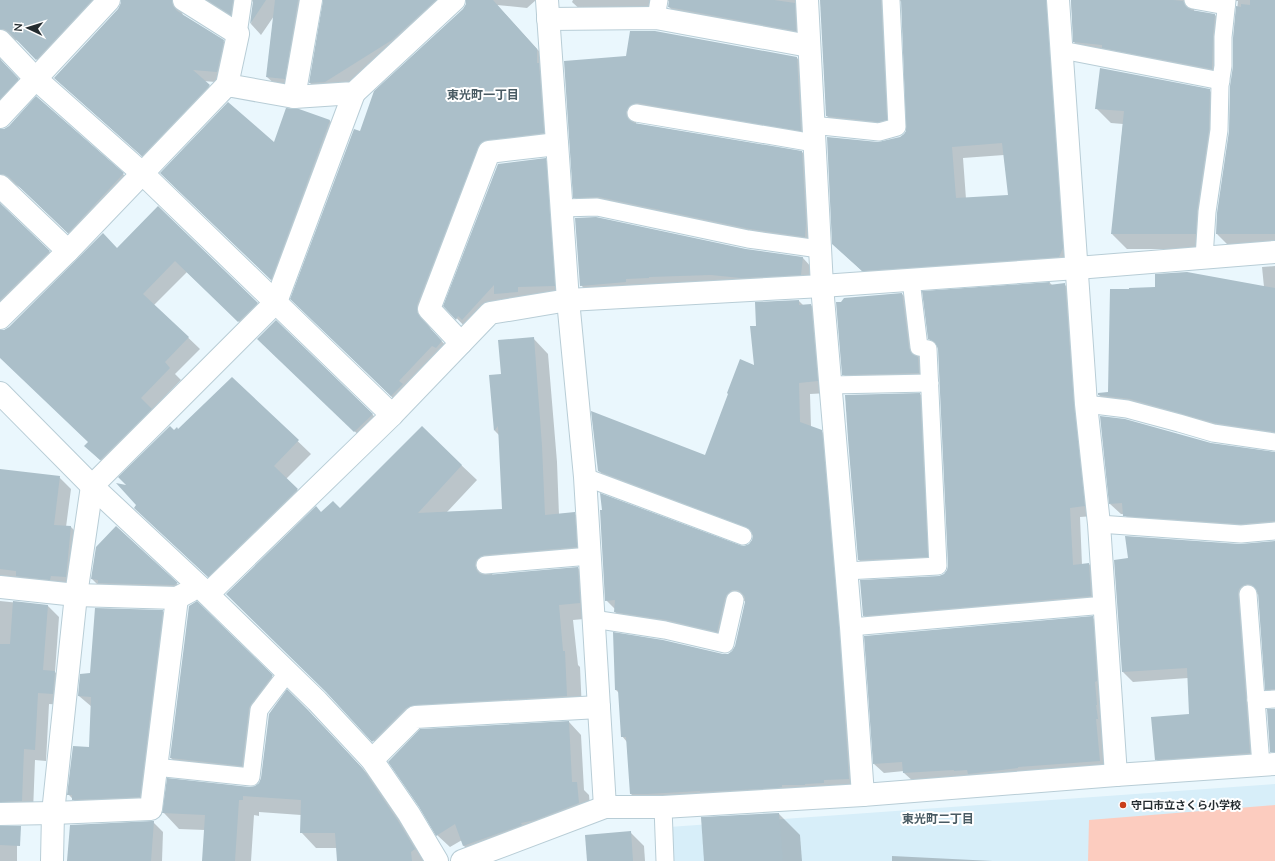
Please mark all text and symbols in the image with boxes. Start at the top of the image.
north arrow [8,8,48,48]
text: N [11,23,26,32]
district label: 東光町一丁目 [447,87,519,103]
place label: 守口市立さくら小学校 [1131,798,1241,813]
marker: 守口市立さくら小学校 [1118,800,1128,810]
district label: 東光町二丁目 [902,811,974,827]

